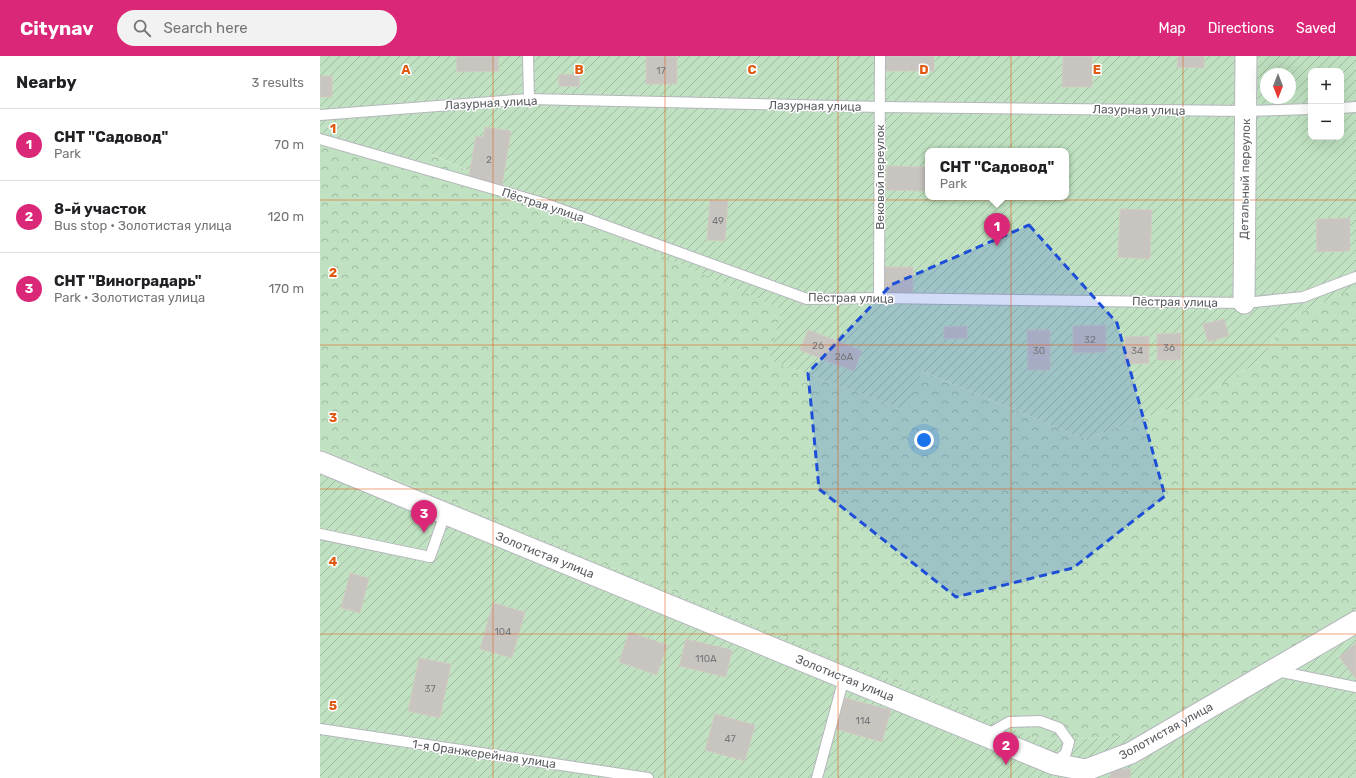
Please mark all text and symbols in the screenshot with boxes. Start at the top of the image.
search box [117,10,397,46]
text: Citynav [20,17,93,40]
icon: search [131,17,153,39]
text: Search here [163,19,248,37]
text: Map [1159,20,1186,37]
text: Directions [1208,20,1274,37]
text: Saved [1296,20,1336,37]
text: A [401,62,411,77]
text: B [574,62,584,77]
text: C [747,62,757,77]
text: D [919,62,929,77]
text: E [1093,62,1101,77]
house number: 17 [656,65,666,77]
north arrow [1260,68,1296,104]
map controls [1308,68,1344,140]
button: + [1308,68,1344,104]
text: Nearby [16,72,77,92]
text: 3 results [252,75,304,90]
street label: Лазурная улица [444,94,538,112]
street label: Лазурная улица [768,98,862,114]
street label: Лазурная улица [1092,102,1186,118]
button: − [1308,104,1344,140]
street label: Детальный переулок [1237,118,1253,240]
text: 1 [330,121,336,136]
street label: Вековой переулок [873,124,887,230]
text: СНТ "Садовод" [54,128,168,146]
text: 1 [26,137,32,152]
text: 70 m [274,137,304,152]
text: Park [54,146,81,161]
popup [925,148,1069,200]
house number: 2 [486,154,492,166]
text: СНТ "Садовод" [940,158,1054,176]
text: Park [940,176,967,191]
street label: Пёстрая улица [500,185,586,225]
text: 8-й участок [54,200,146,218]
text: 2 [25,209,33,224]
text: 120 m [268,209,304,224]
pin: 1 [984,213,1010,246]
house number: 49 [712,215,724,227]
text: Bus stop · Золотистая улица [54,218,232,233]
text: 2 [329,265,337,280]
text: СНТ "Виноградарь" [54,272,202,290]
text: 3 [25,281,33,296]
text: 170 m [269,281,304,296]
text: Park · Золотистая улица [54,290,205,305]
street label: Пёстрая улица [808,290,894,306]
street label: Пёстрая улица [1132,294,1218,310]
house number: 32 [1084,334,1096,346]
house number: 26 [812,340,824,352]
house number: 36 [1163,342,1175,354]
house number: 30 [1033,345,1045,357]
house number: 34 [1131,345,1143,357]
house number: 26А [835,351,854,363]
text: 3 [329,410,338,425]
your location [914,430,934,450]
pin: 3 [411,500,437,533]
street label: Золотистая улица [494,529,596,581]
text: 4 [329,554,338,569]
house number: 104 [495,626,511,638]
street label: Золотистая улица [794,652,896,704]
house number: 110А [695,653,717,665]
house number: 37 [424,683,436,695]
text: 5 [329,698,337,713]
street label: Золотистая улица [1117,699,1215,763]
house number: 114 [856,715,870,727]
pin: 2 [993,732,1019,765]
house number: 47 [724,733,736,745]
street label: 1-я Оранжерейная улица [411,737,557,771]

